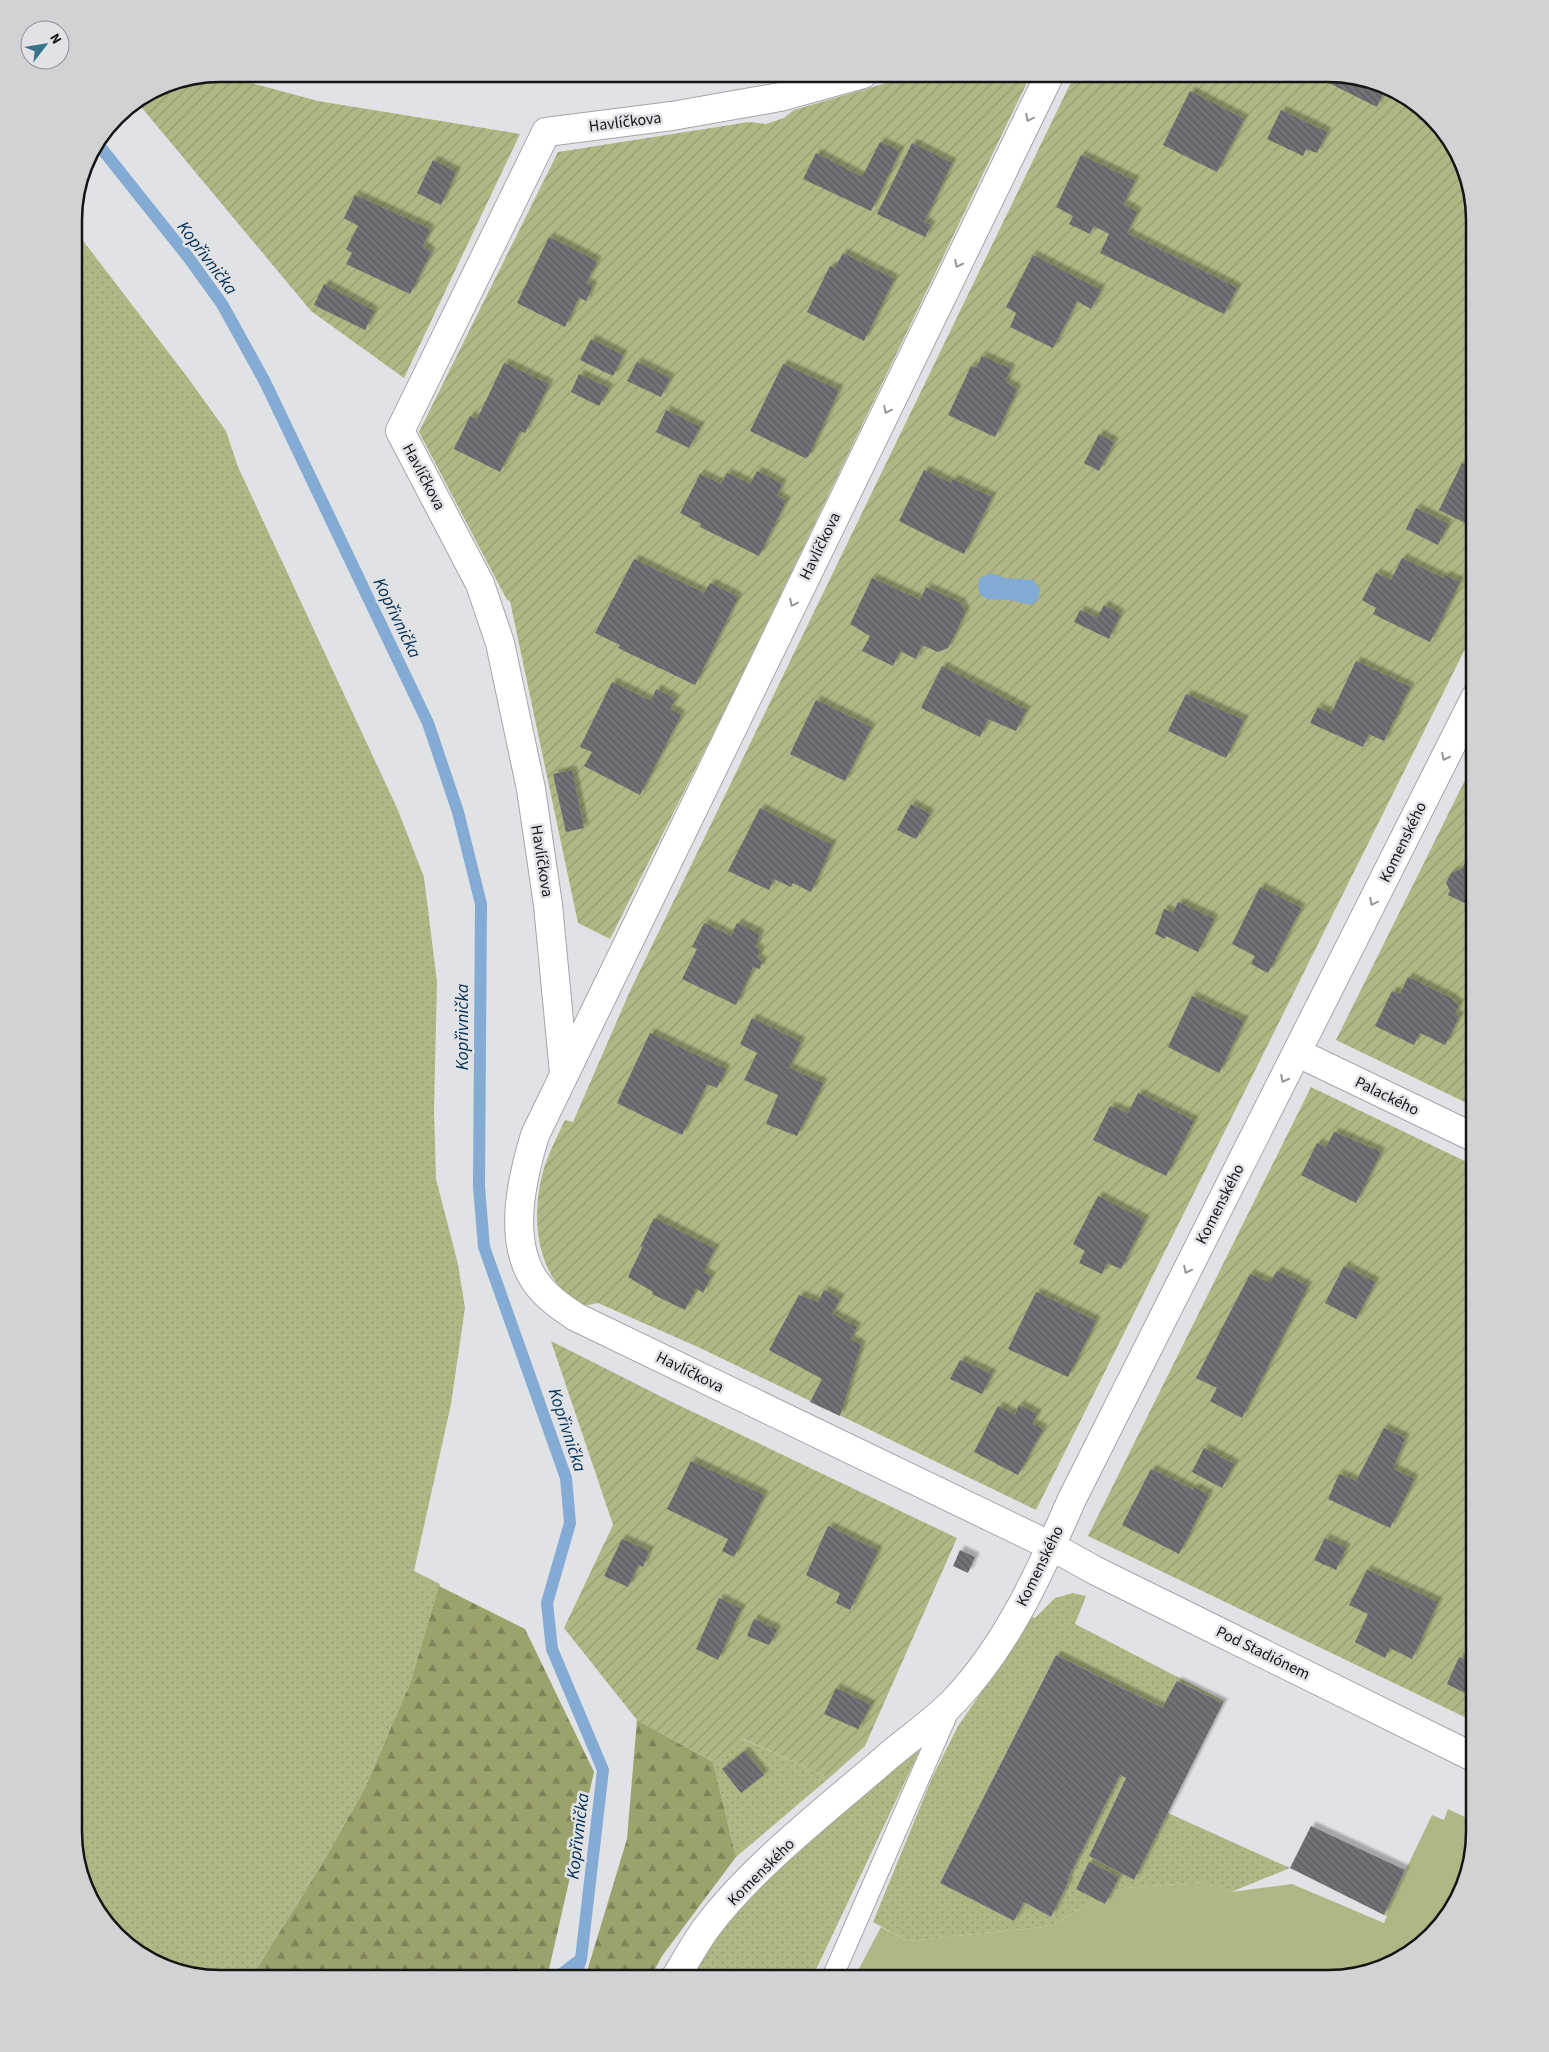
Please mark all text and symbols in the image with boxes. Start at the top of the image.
north arrow [20,20,70,70]
text: N [44,30,66,48]
street label: Havlíčkova [588,107,662,137]
one-way arrow [1025,113,1035,122]
water label: Kopřivnička [171,216,243,300]
one-way arrow [954,259,964,268]
one-way arrow [883,405,893,414]
street label: Havlíčkova [397,440,451,514]
street label: Havlíčkova [794,508,846,584]
water label: Kopřivnička [367,574,427,663]
one-way arrow [789,598,799,607]
one-way arrow [1441,752,1452,761]
street label: Komenského [1374,798,1432,886]
street label: Havlíčkova [525,823,559,899]
one-way arrow [1369,897,1379,906]
water label: Kopřivnička [450,983,475,1070]
street label: Palackého [1351,1071,1423,1121]
one-way arrow [1280,1074,1290,1083]
street label: Komenského [1190,1160,1250,1248]
one-way arrow [1183,1265,1193,1274]
street label: Havlíčkova [652,1346,728,1398]
water label: Kopřivnička [542,1385,592,1475]
street label: Komenského [1011,1522,1069,1610]
street label: Pod Stadiónem [1212,1621,1314,1685]
water label: Kopřivnička [560,1791,596,1881]
street label: Komenského [722,1833,800,1911]

